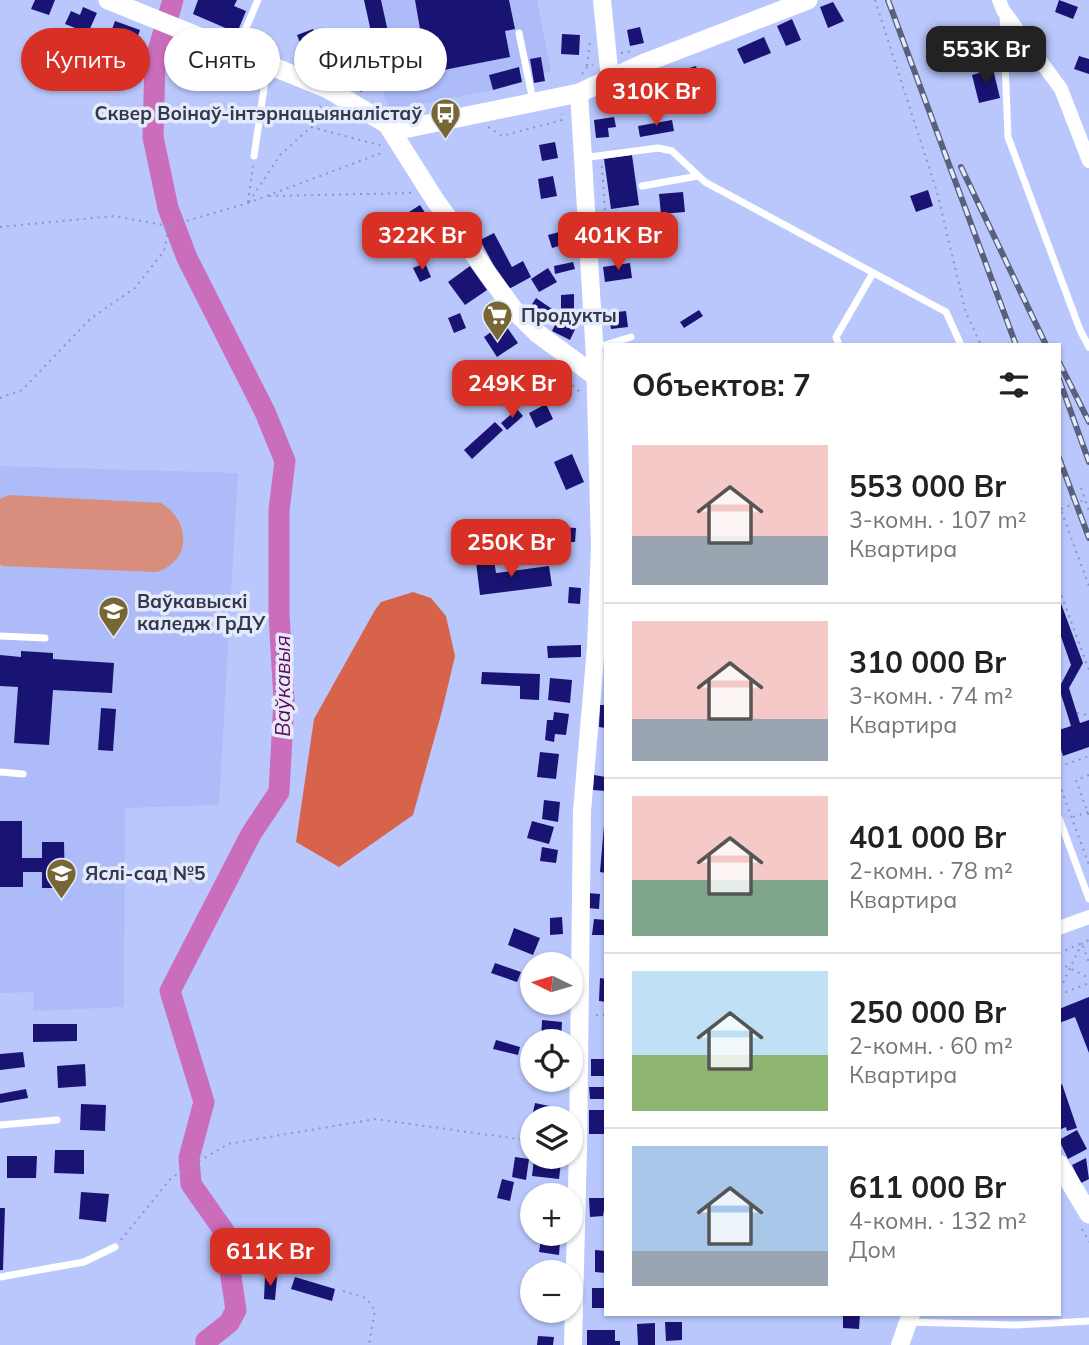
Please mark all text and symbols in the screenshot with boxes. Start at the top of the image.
pin: 553K Br [921,27,1051,86]
chip: Купить [21,28,150,91]
chip: Снять [164,28,280,91]
chip: Фильтры [294,28,447,91]
text: 553K Br [942,34,1030,63]
pin: 310K Br [591,68,721,128]
text: 310K Br [612,76,700,105]
bus stop icon: Сквер Воінаў-інтэрнацыяналістаў [428,96,462,140]
place label: Сквер Воінаў-інтэрнацыяналістаў [95,101,422,125]
pin: 322K Br [357,212,487,272]
pin: 401K Br [553,212,683,272]
text: 322K Br [378,220,466,249]
text: 401K Br [574,220,662,249]
supermarket icon: Продукты [481,298,515,342]
place label: Продукты [521,303,617,327]
pin: 249K Br [447,360,577,420]
text: Объектов: 7 [632,366,811,404]
icon: filters [995,366,1033,404]
text: 249K Br [468,368,556,397]
text: 553 000 Br [849,467,1006,505]
icon: home [688,473,772,557]
text: 3-комн. · 107 m² [849,505,1027,534]
pin: 250K Br [446,520,576,579]
text: 250K Br [467,527,555,556]
text: Квартира [849,534,957,563]
place label: Ваўкавыскі каледж ГрДУ [137,589,266,635]
school or university icon: Ваўкавыскі каледж ГрДУ [97,595,131,639]
water label: Ваўкавыя [269,635,295,737]
text: 310 000 Br [849,643,1006,681]
icon: home [688,649,772,733]
text: 3-комн. · 74 m² [849,681,1013,710]
text: Квартира [849,710,957,739]
text: 401 000 Br [849,818,1006,856]
icon: home [688,824,772,908]
school or university icon: Яслі-сад №5 [45,856,79,900]
text: 2-комн. · 78 m² [849,856,1013,885]
place label: Яслі-сад №5 [85,861,205,885]
text: Квартира [849,885,957,914]
north arrow [520,952,583,1015]
map controls [520,952,583,1323]
text: 250 000 Br [849,993,1006,1031]
icon: home [688,999,772,1083]
button: locate [520,1029,583,1092]
text: 2-комн. · 60 m² [849,1031,1013,1060]
text: Квартира [849,1060,957,1089]
button: layers [520,1106,583,1169]
text: 611 000 Br [849,1168,1006,1206]
icon: home [688,1174,772,1258]
button: + [520,1183,583,1246]
text: 4-комн. · 132 m² [849,1206,1027,1235]
pin: 611K Br [205,1228,335,1288]
text: Дом [849,1235,896,1264]
text: 611K Br [226,1236,314,1265]
button: − [520,1260,583,1323]

